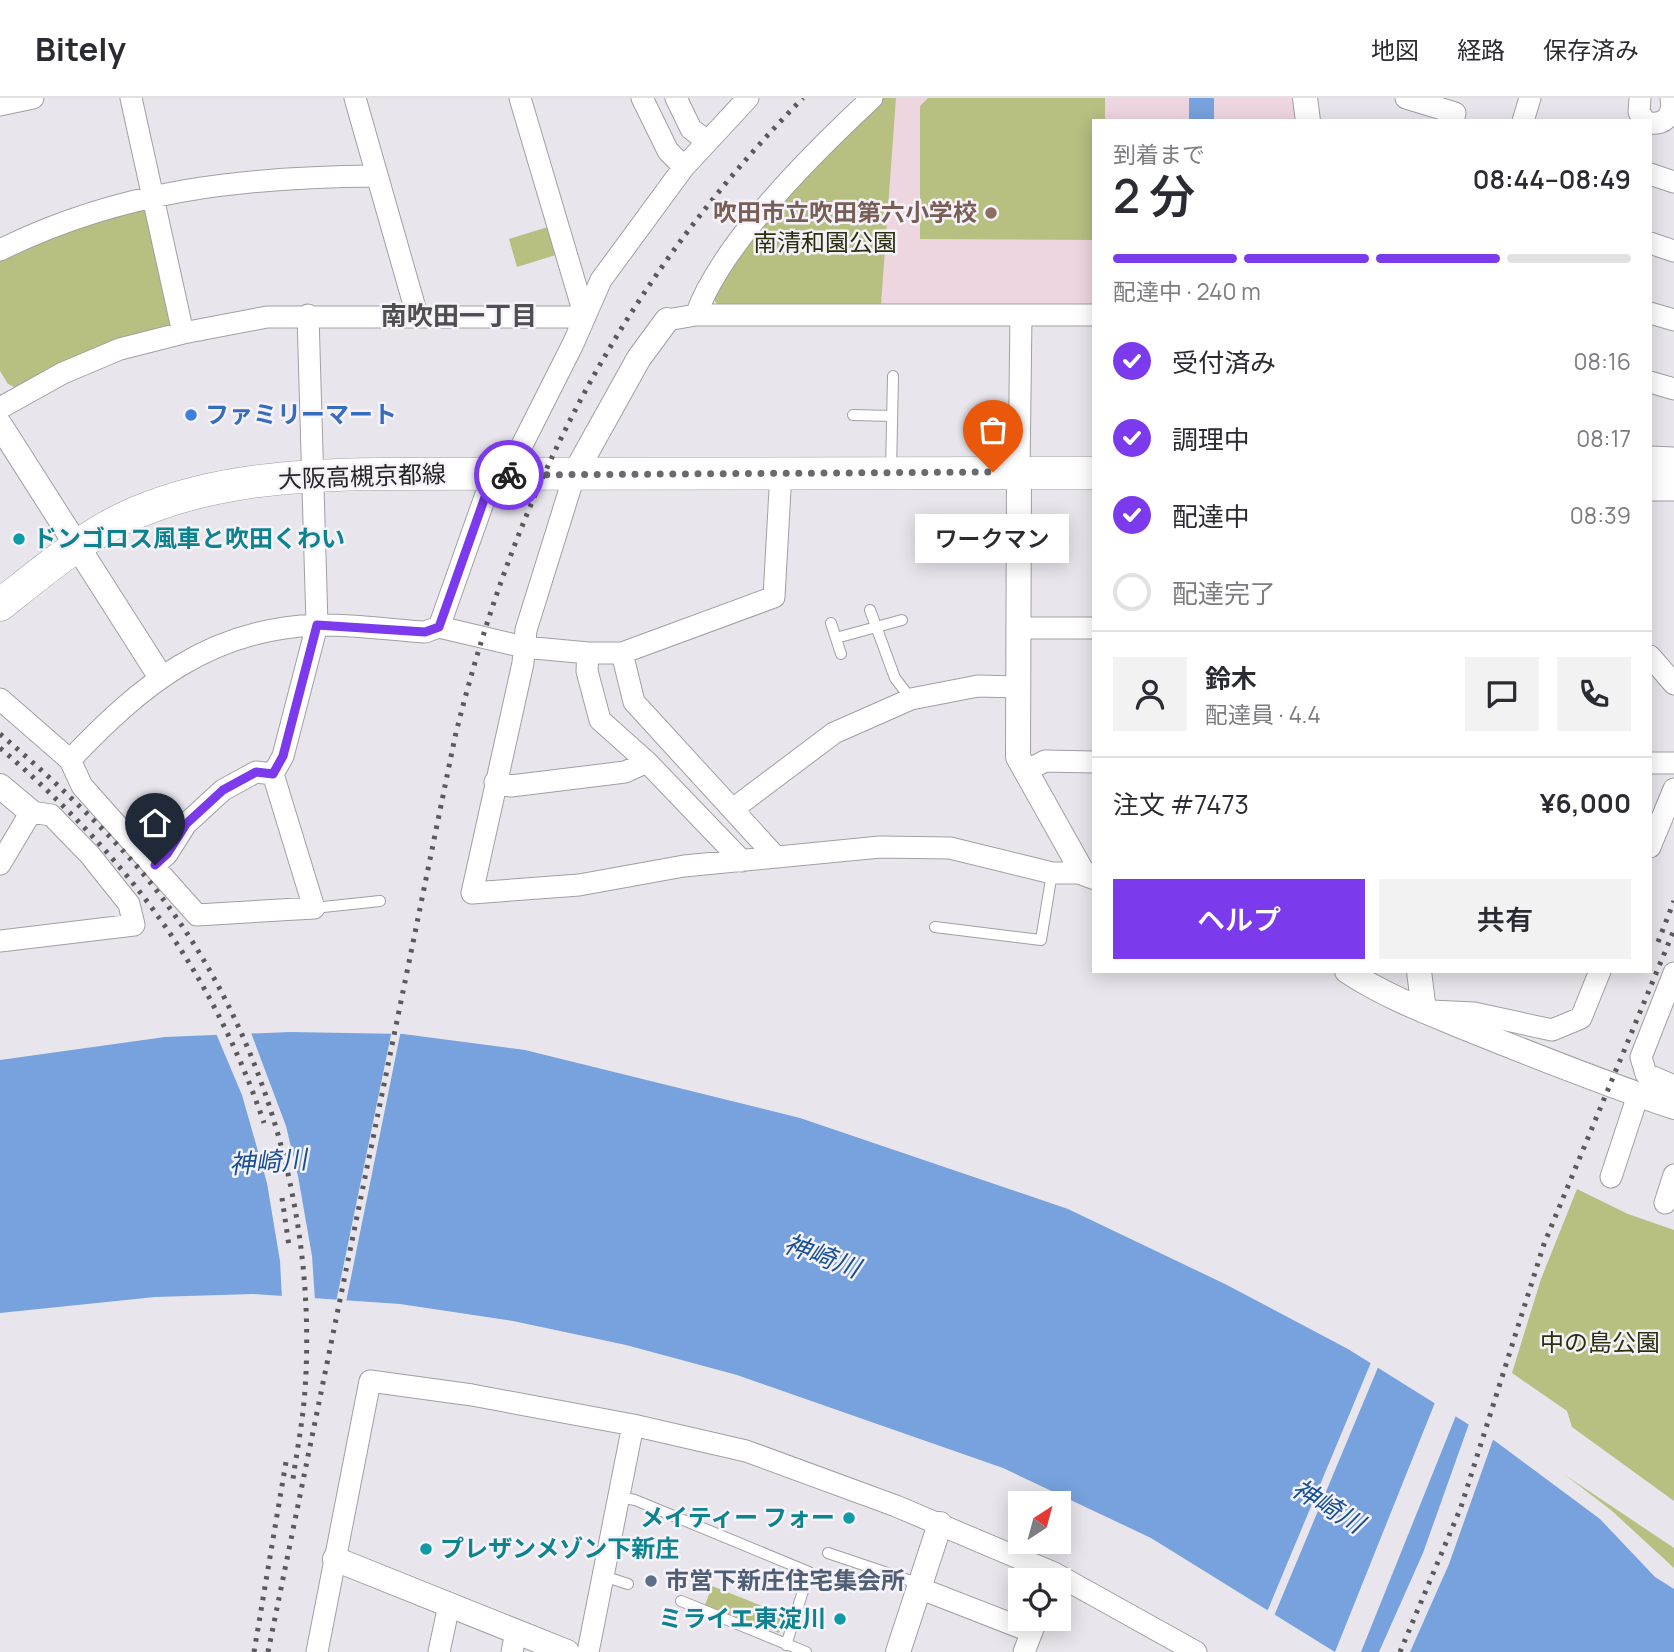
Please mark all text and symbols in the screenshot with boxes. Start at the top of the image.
text: Bitely [35,26,126,71]
text: 地図 [1371,33,1419,66]
text: 経路 [1457,33,1505,66]
text: 保存済み [1543,33,1639,66]
text: 到着まで [1113,138,1205,170]
text: 08:44–08:49 [1473,161,1631,197]
text: 2 分 [1113,164,1195,227]
place label: 吹田市立吹田第六小学校 [713,195,977,228]
marker: 吹田市立吹田第六小学校 [983,205,999,221]
park label: 南清和園公園 [753,225,897,258]
text: 配達中 · 240 m [1113,275,1261,307]
district label: 南吹田一丁目 [381,297,537,333]
icon: check [1113,342,1151,380]
text: 受付済み [1172,344,1276,380]
text: 08:16 [1574,345,1631,377]
place label: ファミリーマート [205,397,397,430]
pin [963,400,1023,472]
marker: ファミリーマート [183,407,199,423]
icon: bag [974,411,1012,449]
icon: check [1113,419,1151,457]
text: 調理中 [1172,421,1250,457]
text: 08:17 [1576,422,1631,454]
courier [474,440,544,510]
street label: 大阪高槻京都線 [277,456,446,495]
icon: bike [490,456,528,494]
icon: check [1113,496,1151,534]
text: 配達中 [1172,498,1250,534]
text: 08:39 [1570,499,1631,531]
callout: ワークマン [916,514,1070,563]
place label: ドンゴロス風車と吹田くわい [33,521,345,554]
text: ワークマン [935,522,1050,554]
marker: ドンゴロス風車と吹田くわい [11,531,27,547]
text: 配達完了 [1172,575,1276,611]
button: person [1113,657,1187,731]
button: chat [1465,657,1539,731]
button: phone [1557,657,1631,731]
text: 鈴木 [1205,660,1257,696]
text: 配達員 · 4.4 [1205,698,1321,730]
text: ¥6,000 [1540,785,1631,821]
text: 注文 #7473 [1113,786,1249,822]
pin [125,793,185,865]
icon: home [136,804,174,842]
button: ヘルプ [1113,879,1365,959]
button: 共有 [1379,879,1631,959]
water label: 神崎川 [228,1140,311,1182]
water label: 神崎川 [780,1225,868,1286]
park label: 中の島公園 [1540,1325,1660,1358]
water label: 神崎川 [1286,1470,1374,1542]
north arrow [1008,1491,1071,1554]
map controls [1008,1491,1071,1631]
place label: メイティー フォー [640,1500,835,1533]
marker: メイティー フォー [841,1510,857,1526]
place label: プレザンメゾン下新庄 [440,1531,679,1564]
marker: プレザンメゾン下新庄 [418,1541,434,1557]
place label: 市営下新庄住宅集会所 [665,1563,905,1596]
button: locate [1008,1568,1071,1631]
marker: 市営下新庄住宅集会所 [643,1573,659,1589]
place label: ミライエ東淀川 [658,1601,826,1634]
marker: ミライエ東淀川 [832,1611,848,1627]

